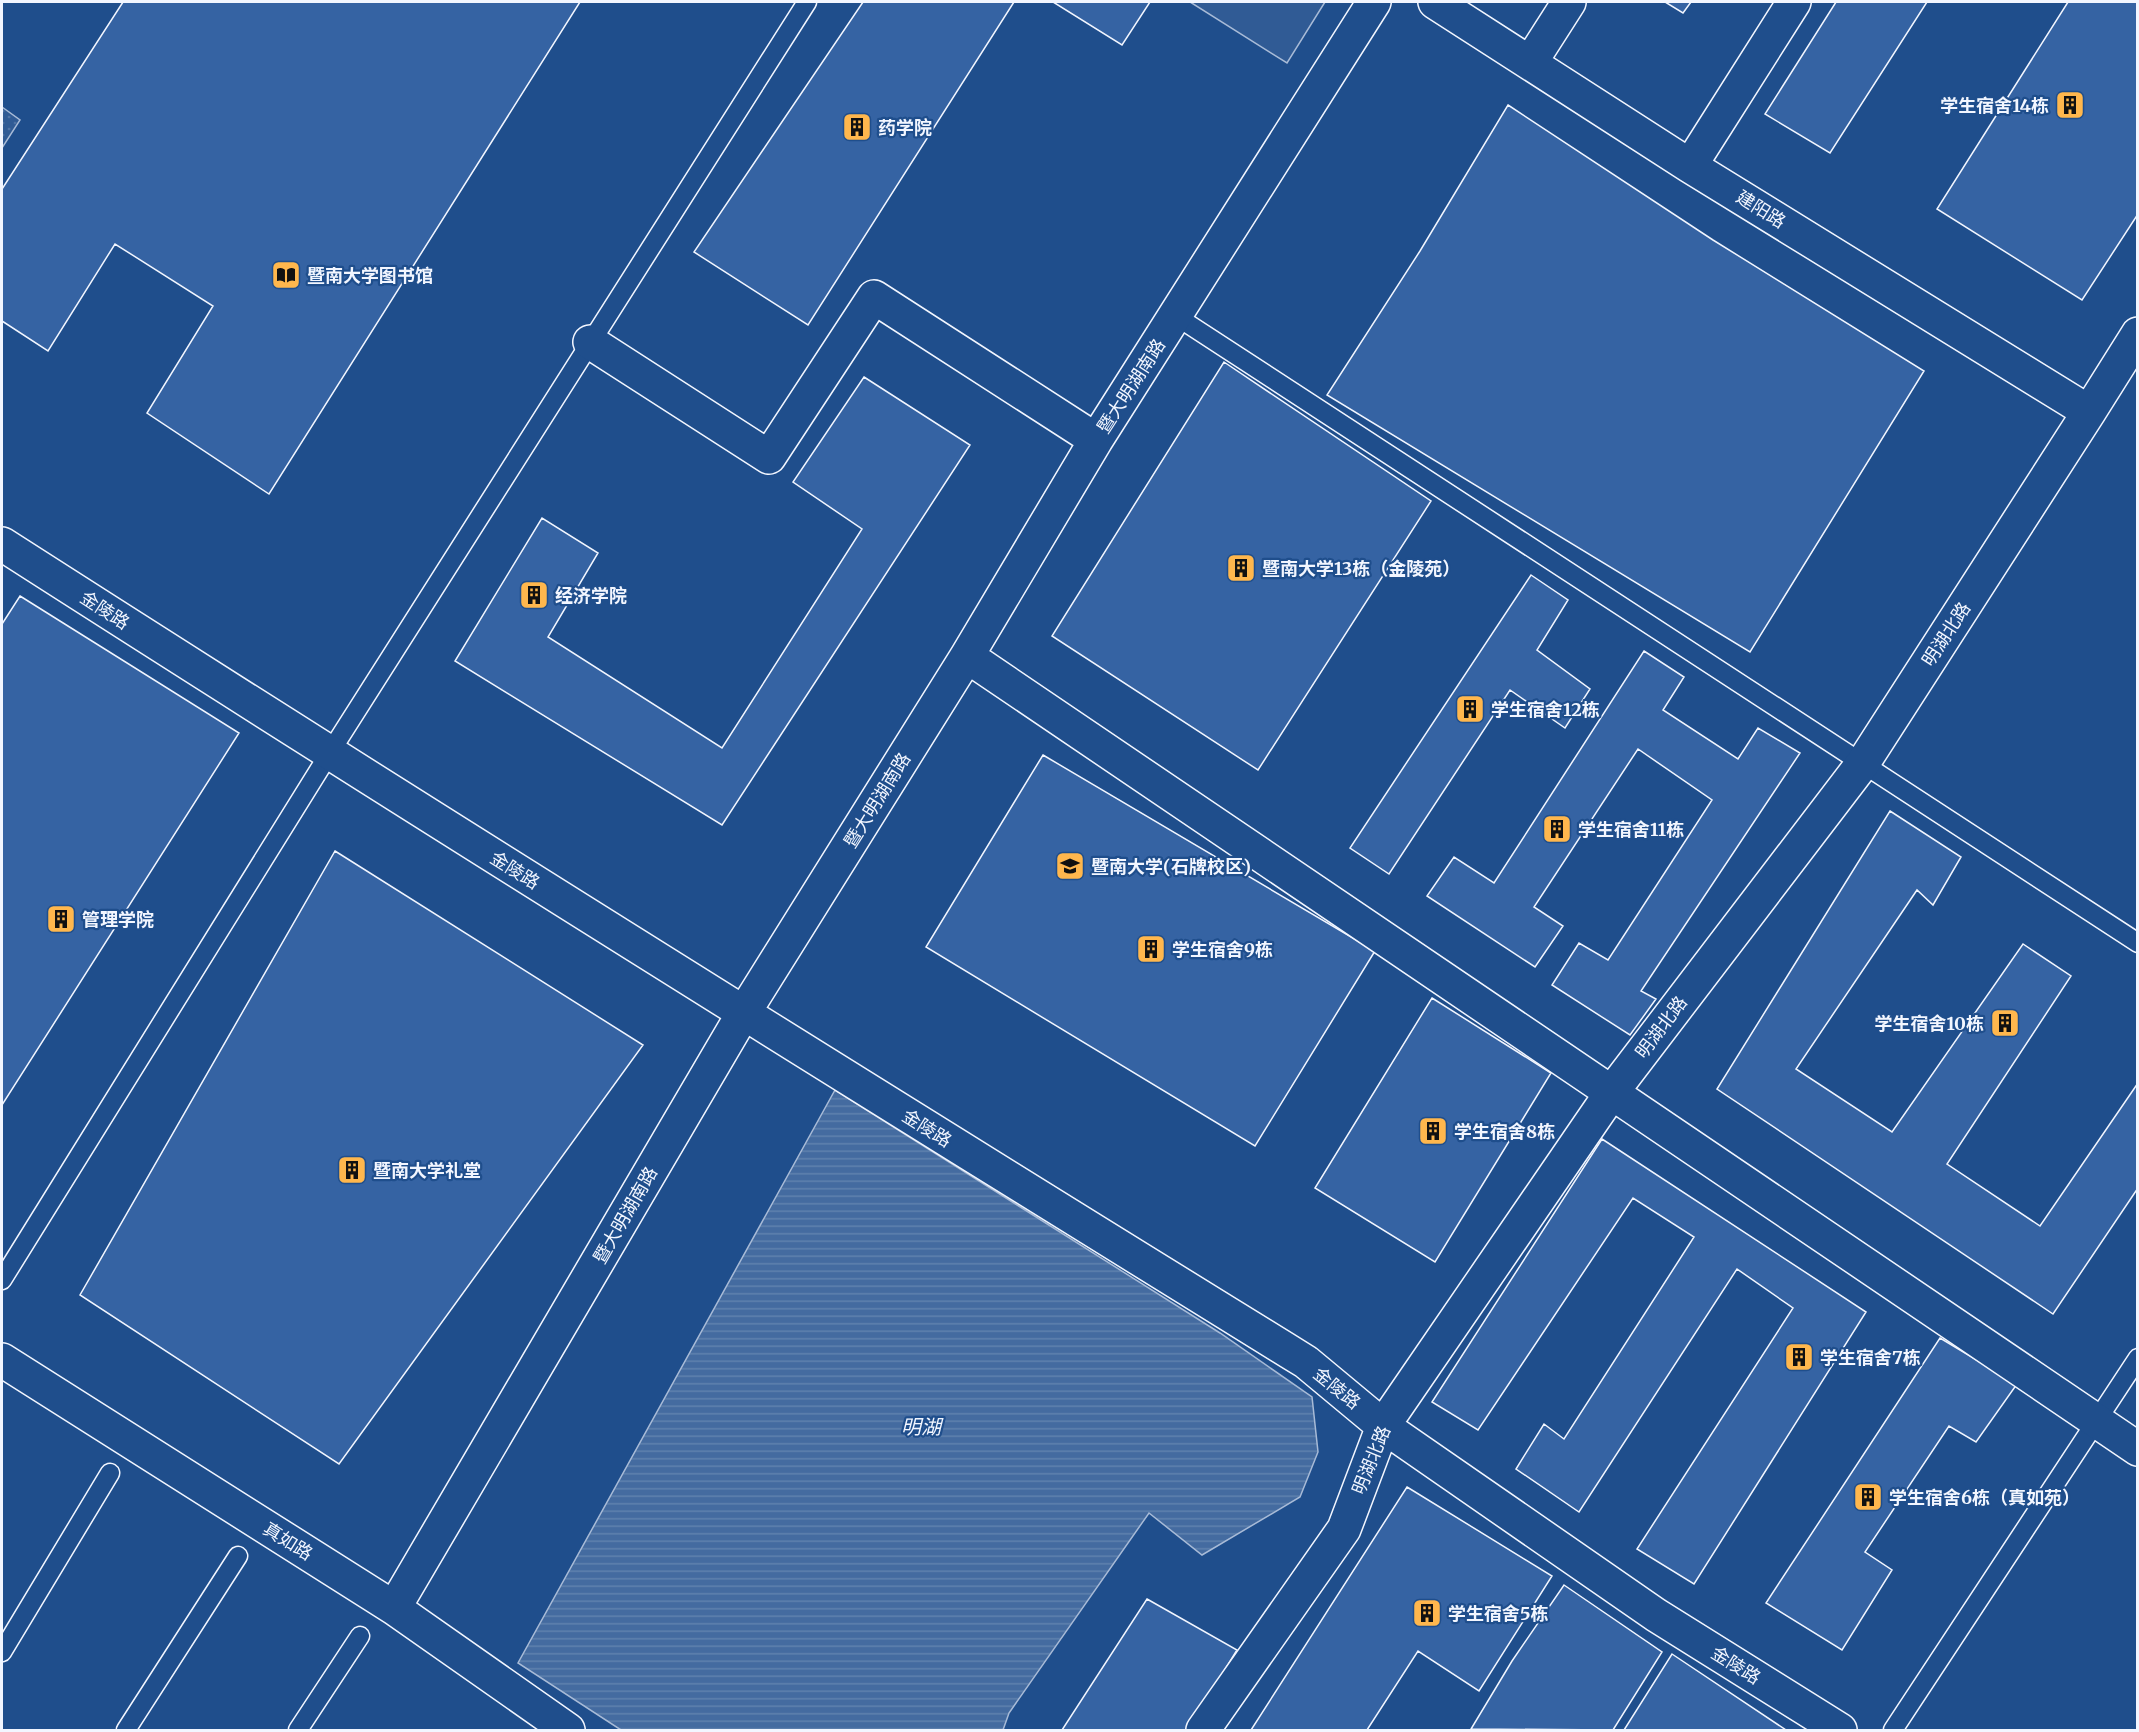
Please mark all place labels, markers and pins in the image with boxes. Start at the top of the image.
building icon: 学生宿舍14栋 [2054,89,2086,121]
place label: 学生宿舍14栋 [1940,94,2049,117]
building icon: 药学院 [841,111,873,143]
place label: 药学院 [878,116,932,139]
library icon: 暨南大学图书馆 [270,259,302,291]
place label: 暨南大学图书馆 [307,264,433,287]
building icon: 暨南大学13栋（金陵苑） [1225,552,1257,584]
place label: 暨南大学13栋（金陵苑） [1262,557,1460,580]
building icon: 经济学院 [518,579,550,611]
place label: 经济学院 [555,584,627,607]
building icon: 学生宿舍12栋 [1454,693,1486,725]
place label: 学生宿舍12栋 [1491,698,1600,721]
building icon: 学生宿舍11栋 [1541,813,1573,845]
place label: 学生宿舍11栋 [1578,818,1684,841]
school or university icon: 暨南大学(石牌校区) [1054,850,1086,882]
place label: 暨南大学(石牌校区) [1091,855,1251,878]
building icon: 管理学院 [45,903,77,935]
place label: 管理学院 [82,908,154,931]
building icon: 学生宿舍9栋 [1135,933,1167,965]
place label: 学生宿舍9栋 [1172,938,1273,961]
building icon: 学生宿舍10栋 [1989,1007,2021,1039]
place label: 学生宿舍10栋 [1874,1012,1984,1035]
building icon: 学生宿舍8栋 [1417,1115,1449,1147]
place label: 学生宿舍8栋 [1454,1120,1555,1143]
building icon: 暨南大学礼堂 [336,1154,368,1186]
place label: 暨南大学礼堂 [373,1159,481,1182]
building icon: 学生宿舍7栋 [1783,1341,1815,1373]
place label: 学生宿舍7栋 [1820,1346,1921,1369]
building icon: 学生宿舍6栋（真如苑） [1852,1481,1884,1513]
place label: 学生宿舍6栋（真如苑） [1889,1486,2080,1509]
building icon: 学生宿舍5栋 [1411,1597,1443,1629]
place label: 学生宿舍5栋 [1448,1602,1549,1625]

